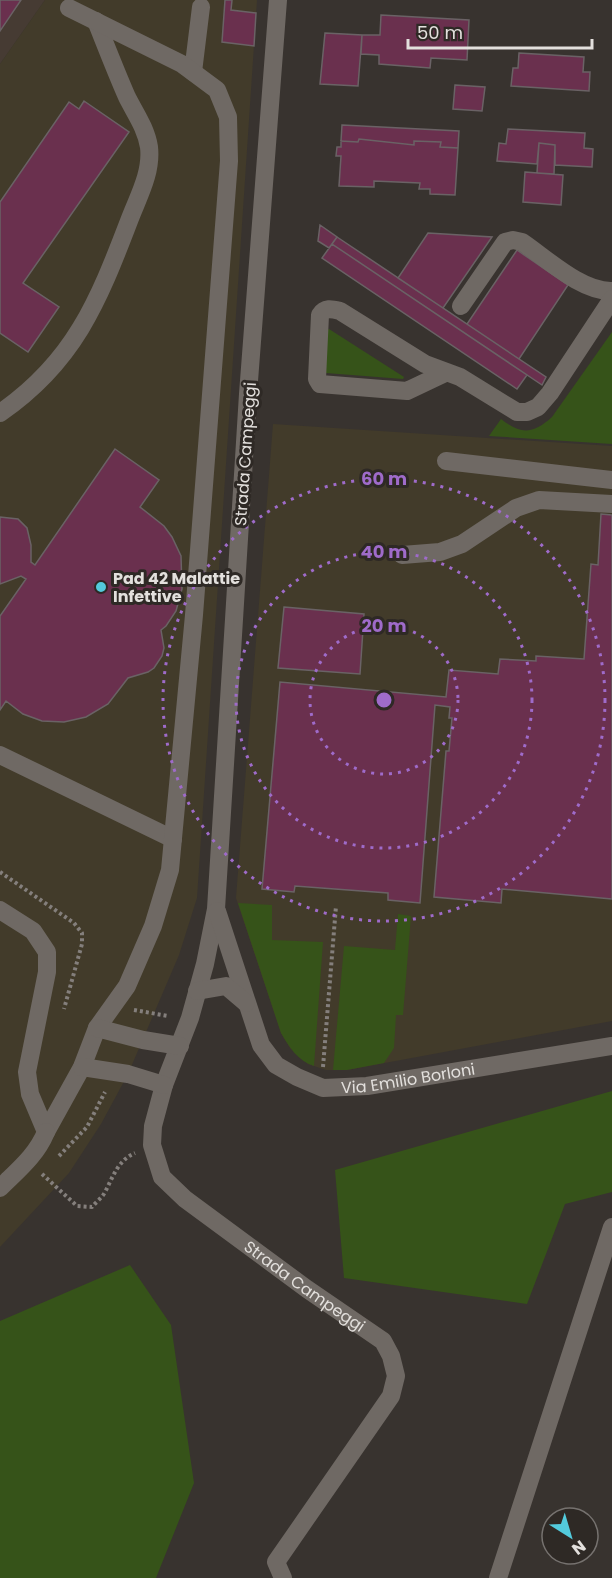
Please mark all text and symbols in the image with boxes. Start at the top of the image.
scale bar [408,12,592,50]
text: 50 m [417,20,463,45]
street label: Strada Campeggi [229,381,262,527]
text: 60 m [361,466,407,491]
text: 40 m [361,539,407,564]
place label: Pad 42 Malattie Infettive [113,567,240,608]
marker: Pad 42 Malattie Infettive [94,580,108,594]
text: 20 m [362,613,406,638]
centre of rings [374,690,394,710]
street label: Via Emilio Borloni [340,1058,477,1099]
street label: Strada Campeggi [239,1235,370,1338]
north arrow [540,1506,600,1566]
text: N [567,1535,590,1560]

